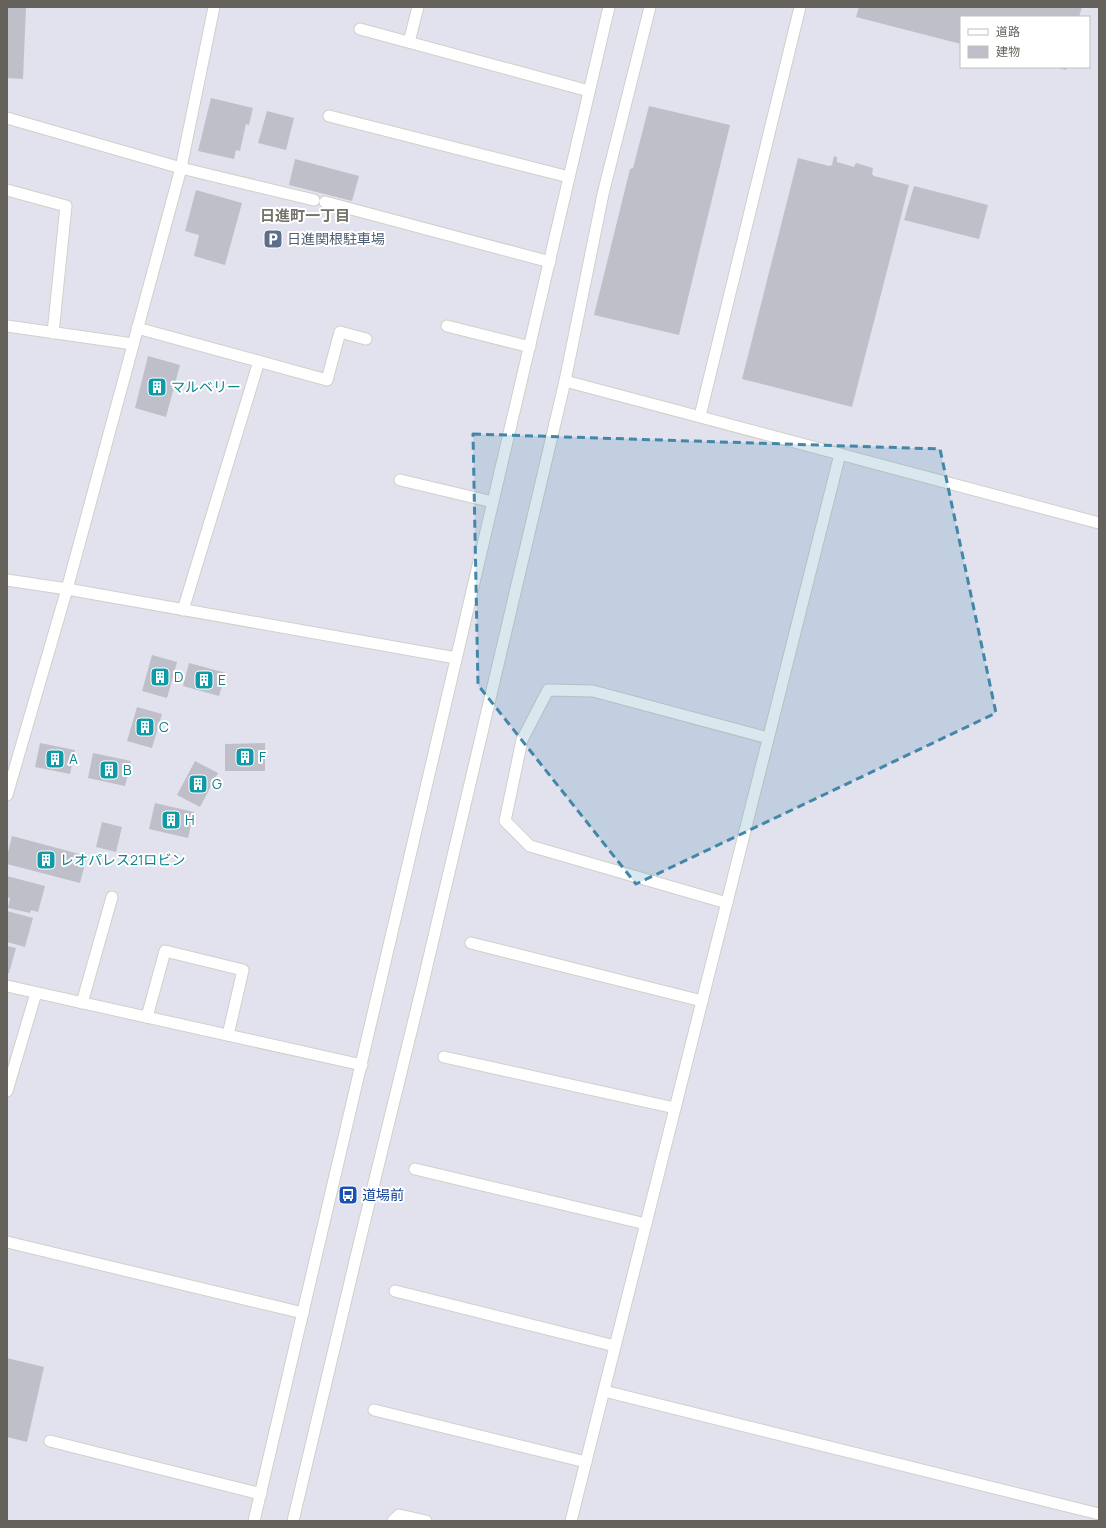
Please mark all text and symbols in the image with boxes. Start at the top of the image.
legend [960,16,1090,68]
text: 道路 [996,23,1020,40]
text: 建物 [996,43,1020,60]
district label: 日進町一丁目 [260,205,350,226]
parking icon: 日進関根駐車場 [262,228,284,250]
place label: 日進関根駐車場 [287,229,385,248]
building icon: マルベリー [146,376,168,398]
place label: マルベリー [171,377,241,396]
building icon: D [149,666,171,688]
place label: D [174,667,183,686]
building icon: E [193,669,215,691]
place label: E [218,670,226,689]
building icon: C [134,716,156,738]
place label: C [159,717,169,736]
building icon: F [234,746,256,768]
place label: F [259,747,266,766]
building icon: A [44,748,66,770]
place label: A [69,749,78,768]
building icon: B [98,759,120,781]
place label: B [123,760,132,779]
building icon: G [187,773,209,795]
place label: G [212,774,222,793]
building icon: H [160,809,182,831]
place label: H [185,810,195,829]
building icon: レオパレス21ロビン [35,849,57,871]
place label: レオパレス21ロビン [60,850,185,869]
bus stop icon: 道場前 [337,1184,359,1206]
place label: 道場前 [362,1185,404,1204]

